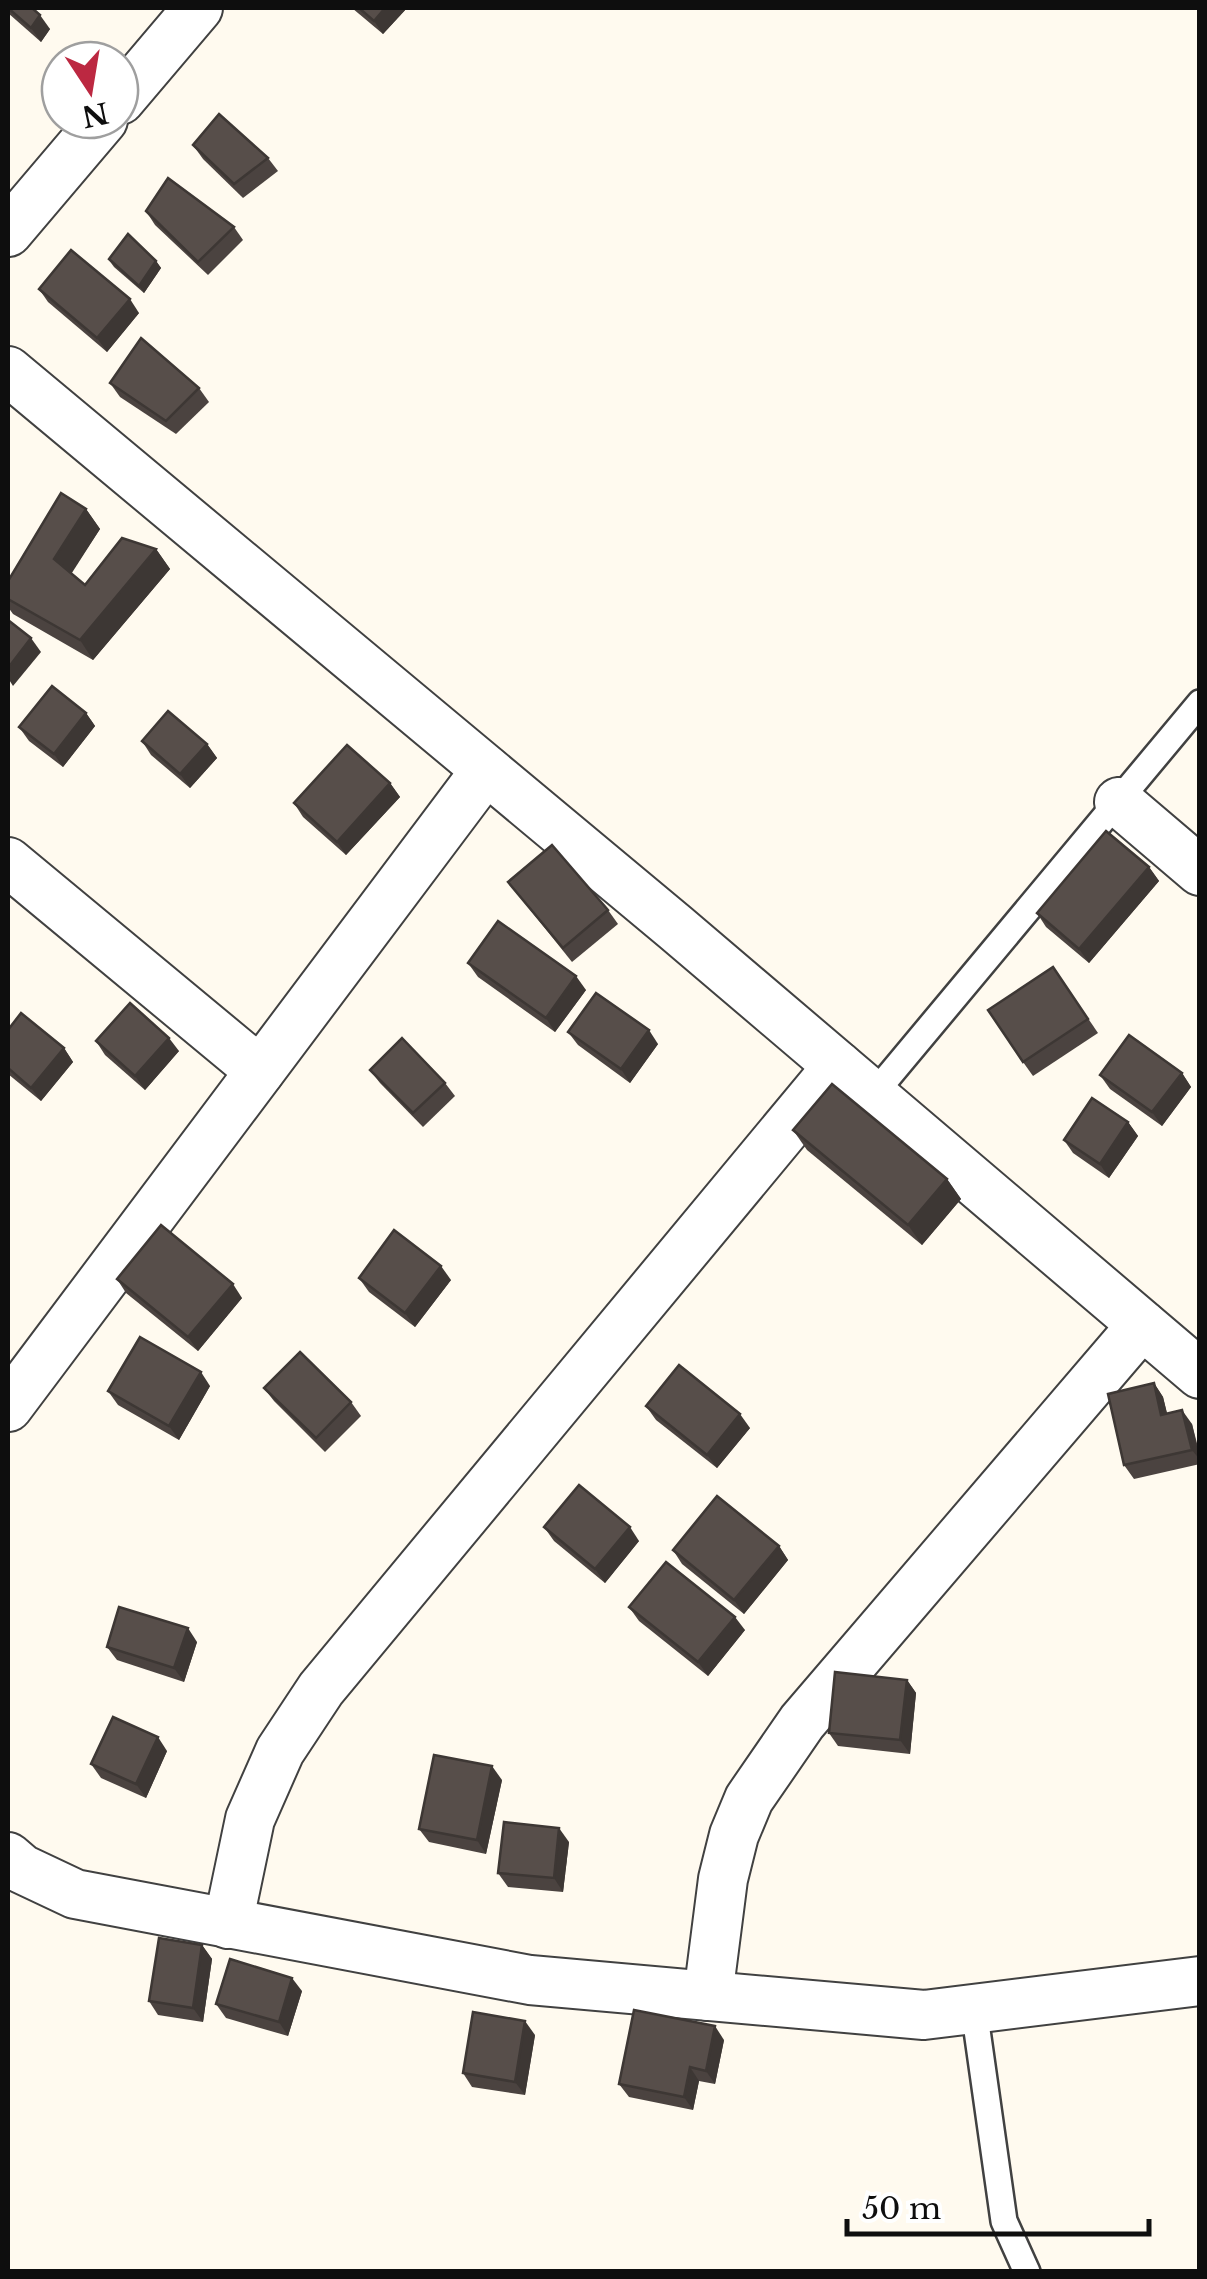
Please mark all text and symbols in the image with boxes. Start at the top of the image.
north arrow [40,40,140,140]
text: N [79,94,112,134]
scale bar [847,2174,1150,2236]
text: 50 m [862,2190,941,2227]

